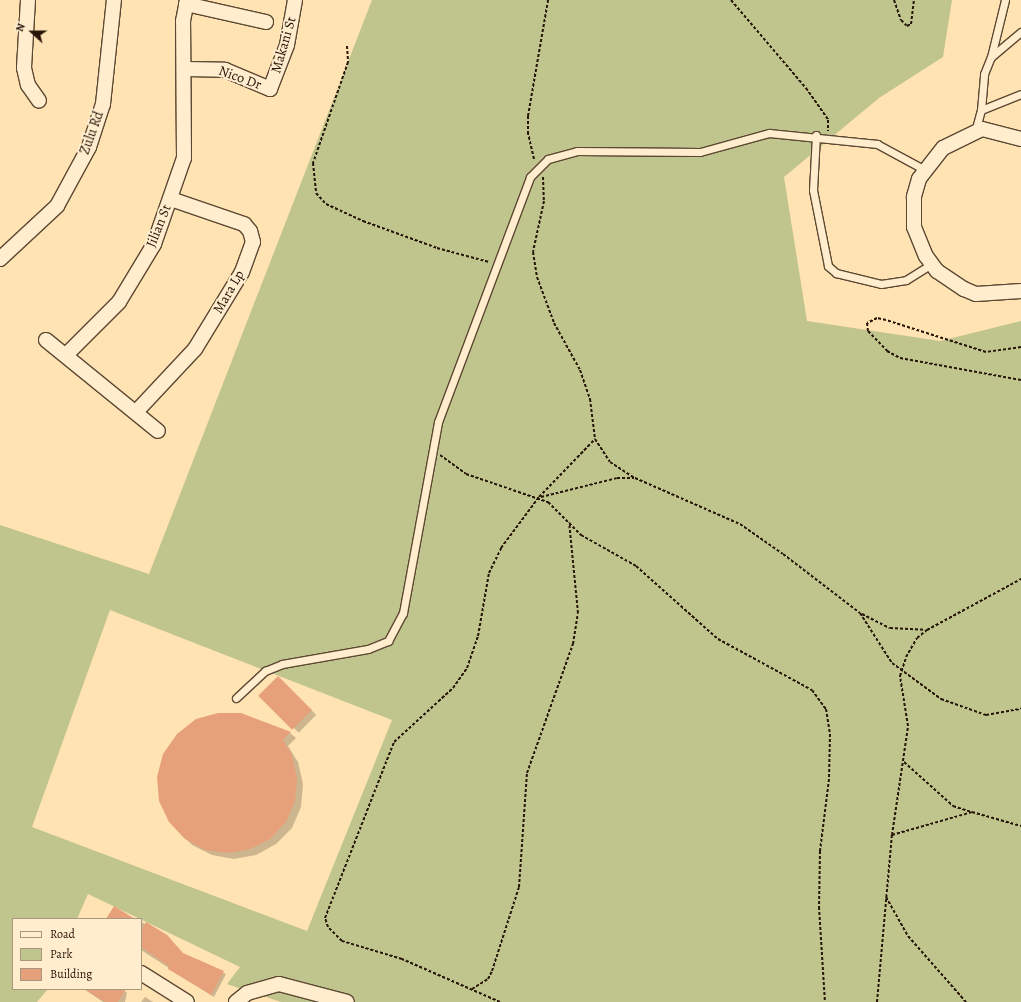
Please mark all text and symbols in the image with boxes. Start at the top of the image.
north arrow [12,12,52,52]
street label: Makani St [268,15,300,75]
text: N [12,21,29,34]
street label: Nico Dr [216,62,264,94]
street label: Zulu Rd [76,109,108,157]
street label: Jilian St [143,202,175,250]
street label: Mara Lp [210,267,248,317]
legend [12,918,142,990]
text: Road [50,926,75,942]
text: Park [50,946,73,962]
text: Building [50,966,92,982]

